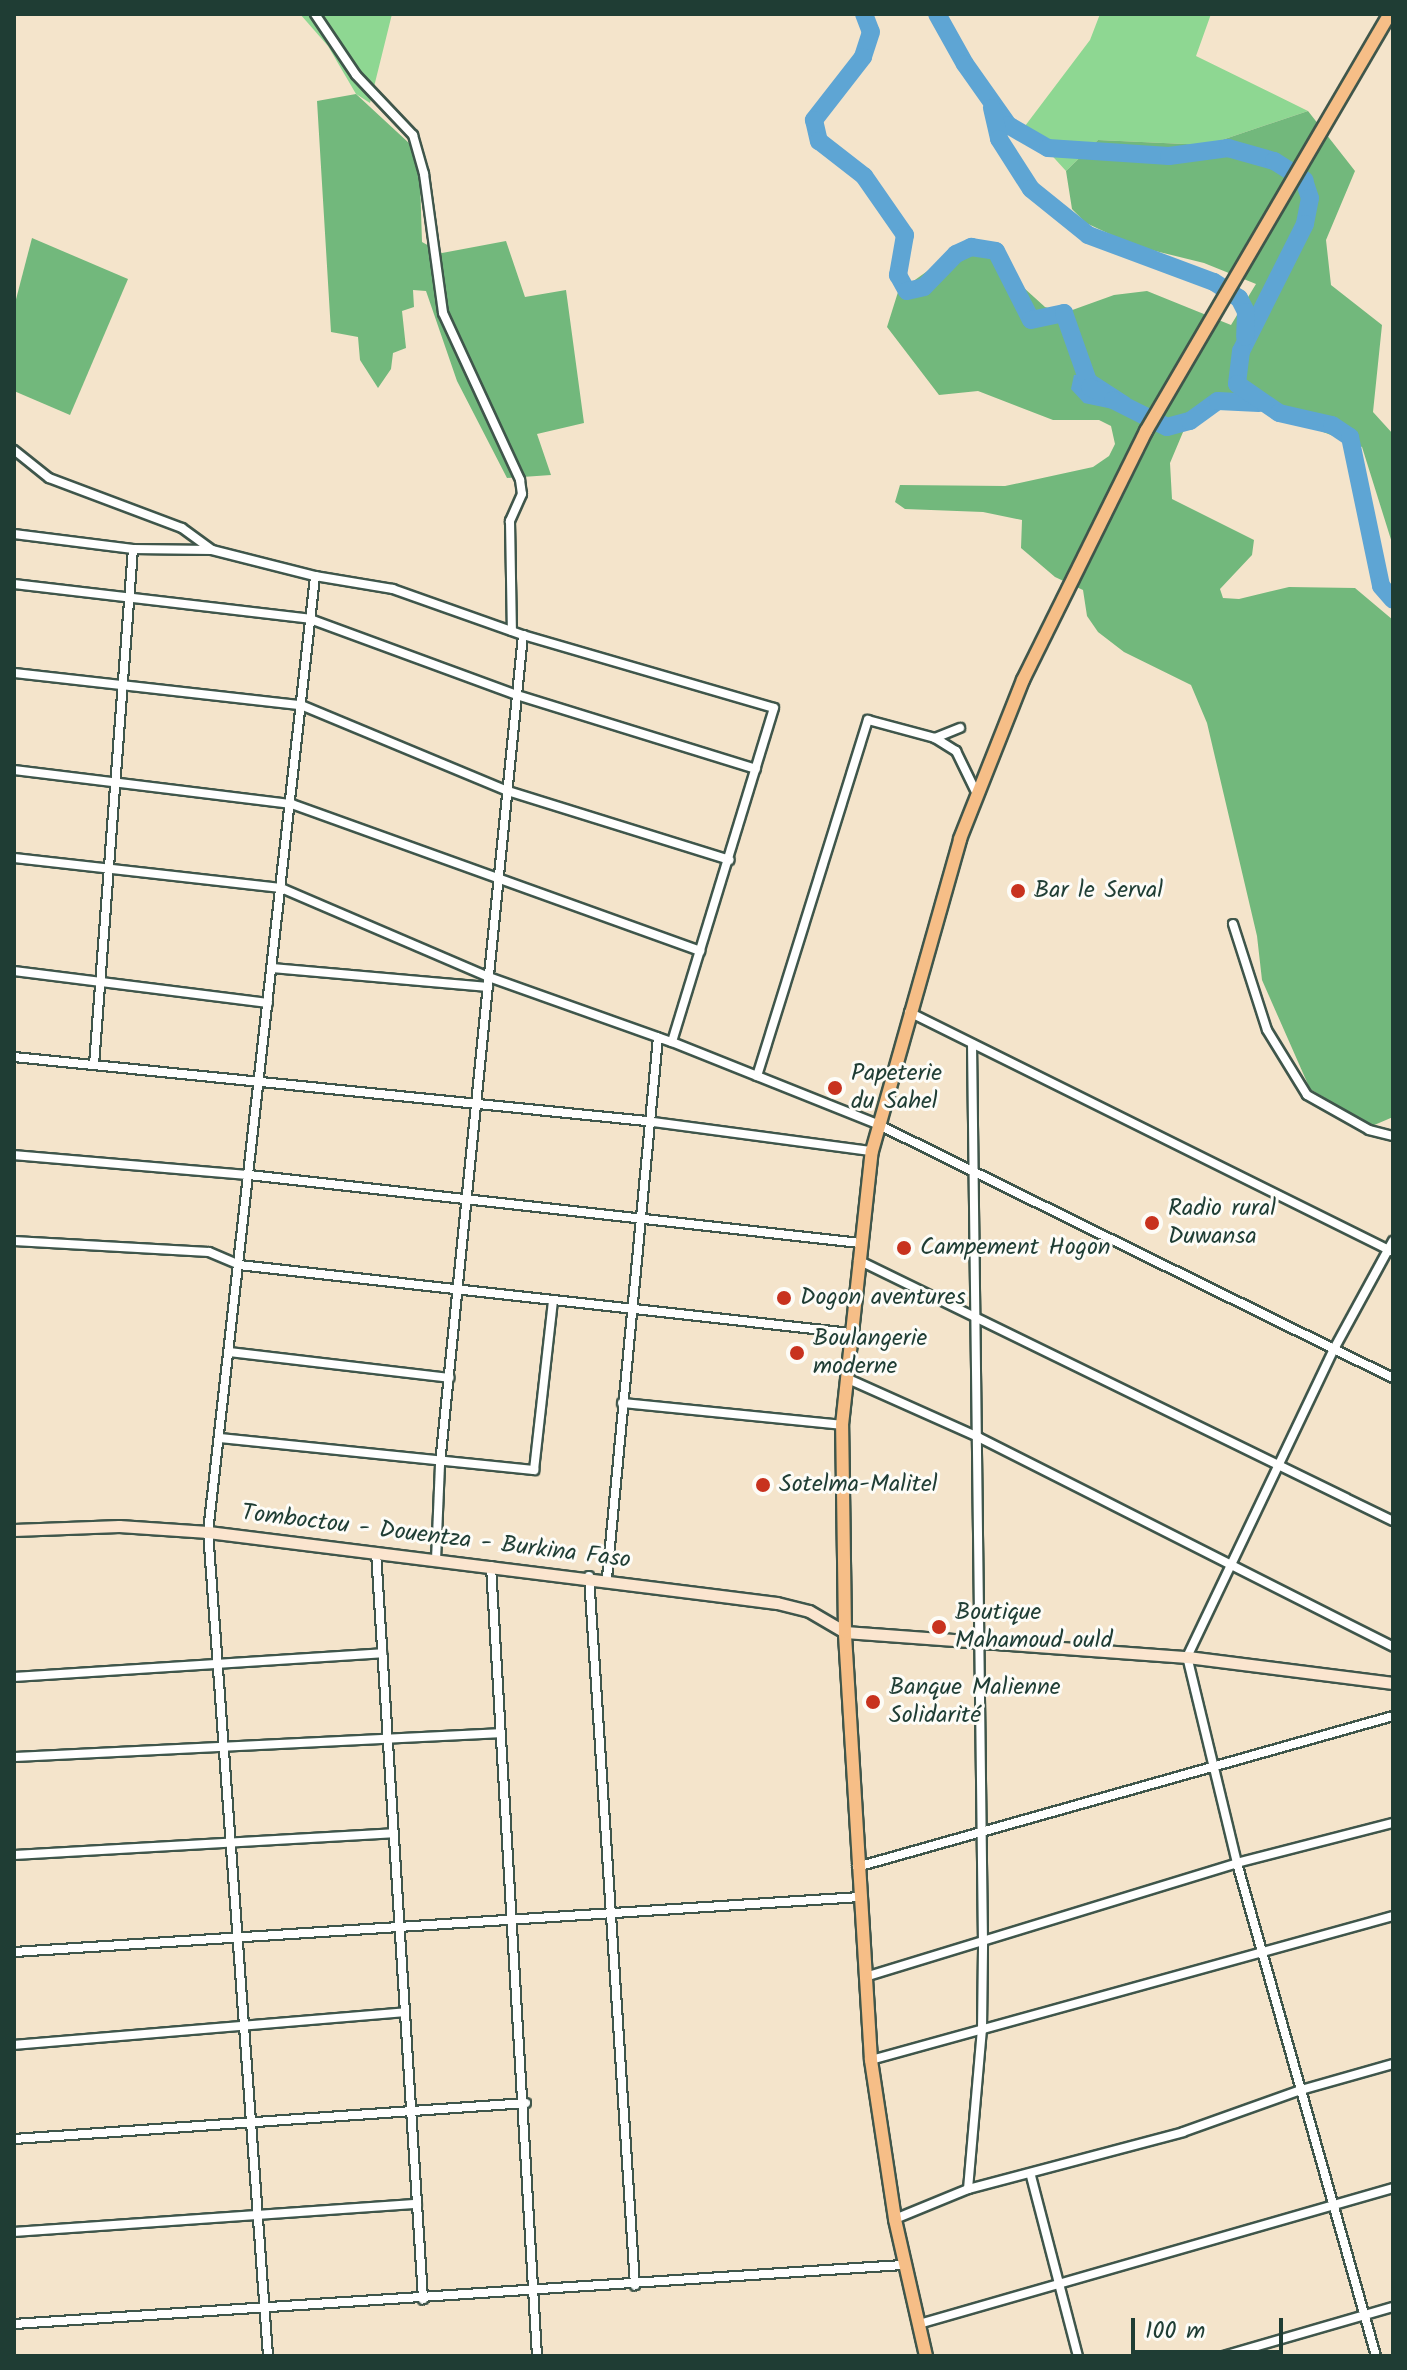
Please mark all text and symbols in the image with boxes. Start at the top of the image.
place label: Bar le Serval [1034,877,1163,905]
marker: Bar le Serval [1009,882,1027,900]
place label: Papeterie du Sahel [851,1060,942,1116]
marker: Papeterie du Sahel [826,1079,844,1097]
place label: Radio rural Duwansa [1168,1195,1276,1251]
marker: Radio rural Duwansa [1143,1214,1161,1232]
place label: Campement Hogon [920,1234,1111,1262]
marker: Campement Hogon [895,1239,913,1257]
place label: Dogon aventures [800,1284,966,1312]
marker: Dogon aventures [775,1289,793,1307]
place label: Boulangerie moderne [813,1325,927,1381]
marker: Boulangerie moderne [788,1344,806,1362]
place label: Sotelma-Malitel [779,1471,938,1499]
marker: Sotelma-Malitel [754,1476,772,1494]
street label: Tomboctou - Douentza - Burkina Faso [240,1499,632,1575]
place label: Boutique Mahamoud ould [955,1599,1113,1655]
marker: Boutique Mahamoud ould [930,1618,948,1636]
place label: Banque Malienne Solidarité [889,1674,1061,1730]
marker: Banque Malienne Solidarité [864,1693,882,1711]
scale bar [1135,2302,1287,2352]
text: 100 m [1145,2312,1205,2351]

